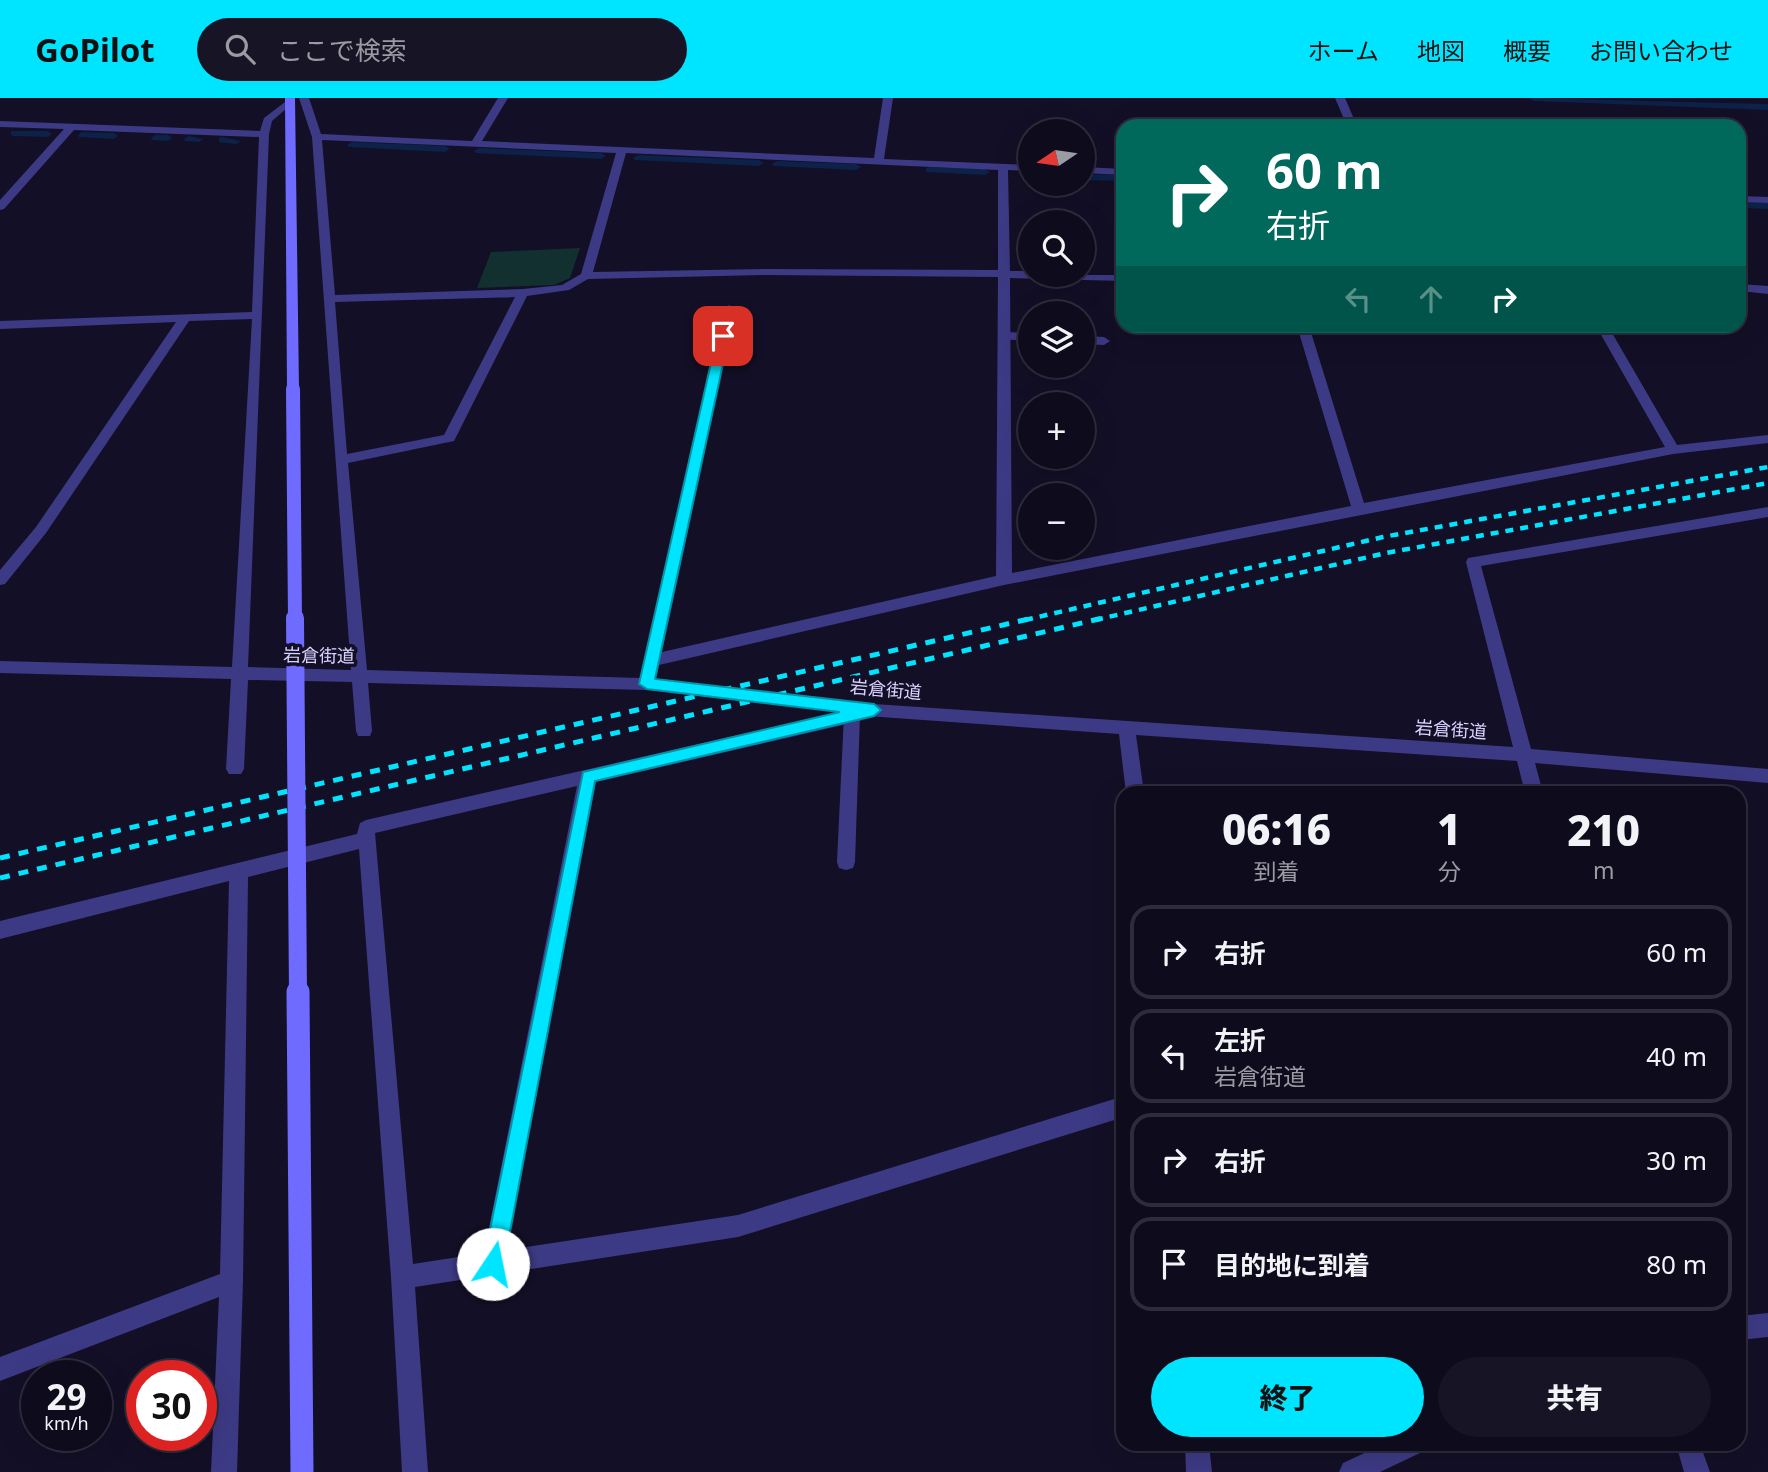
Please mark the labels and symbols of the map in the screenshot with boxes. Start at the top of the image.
north arrow [1018,119,1096,196]
pin [693,306,753,366]
street label: 岩倉街道 [283,642,355,668]
street label: 岩倉街道 [849,674,923,704]
street label: 岩倉街道 [1414,715,1488,743]
position arrow [456,1227,530,1301]
speed limit sign: 30 [126,1360,217,1451]

